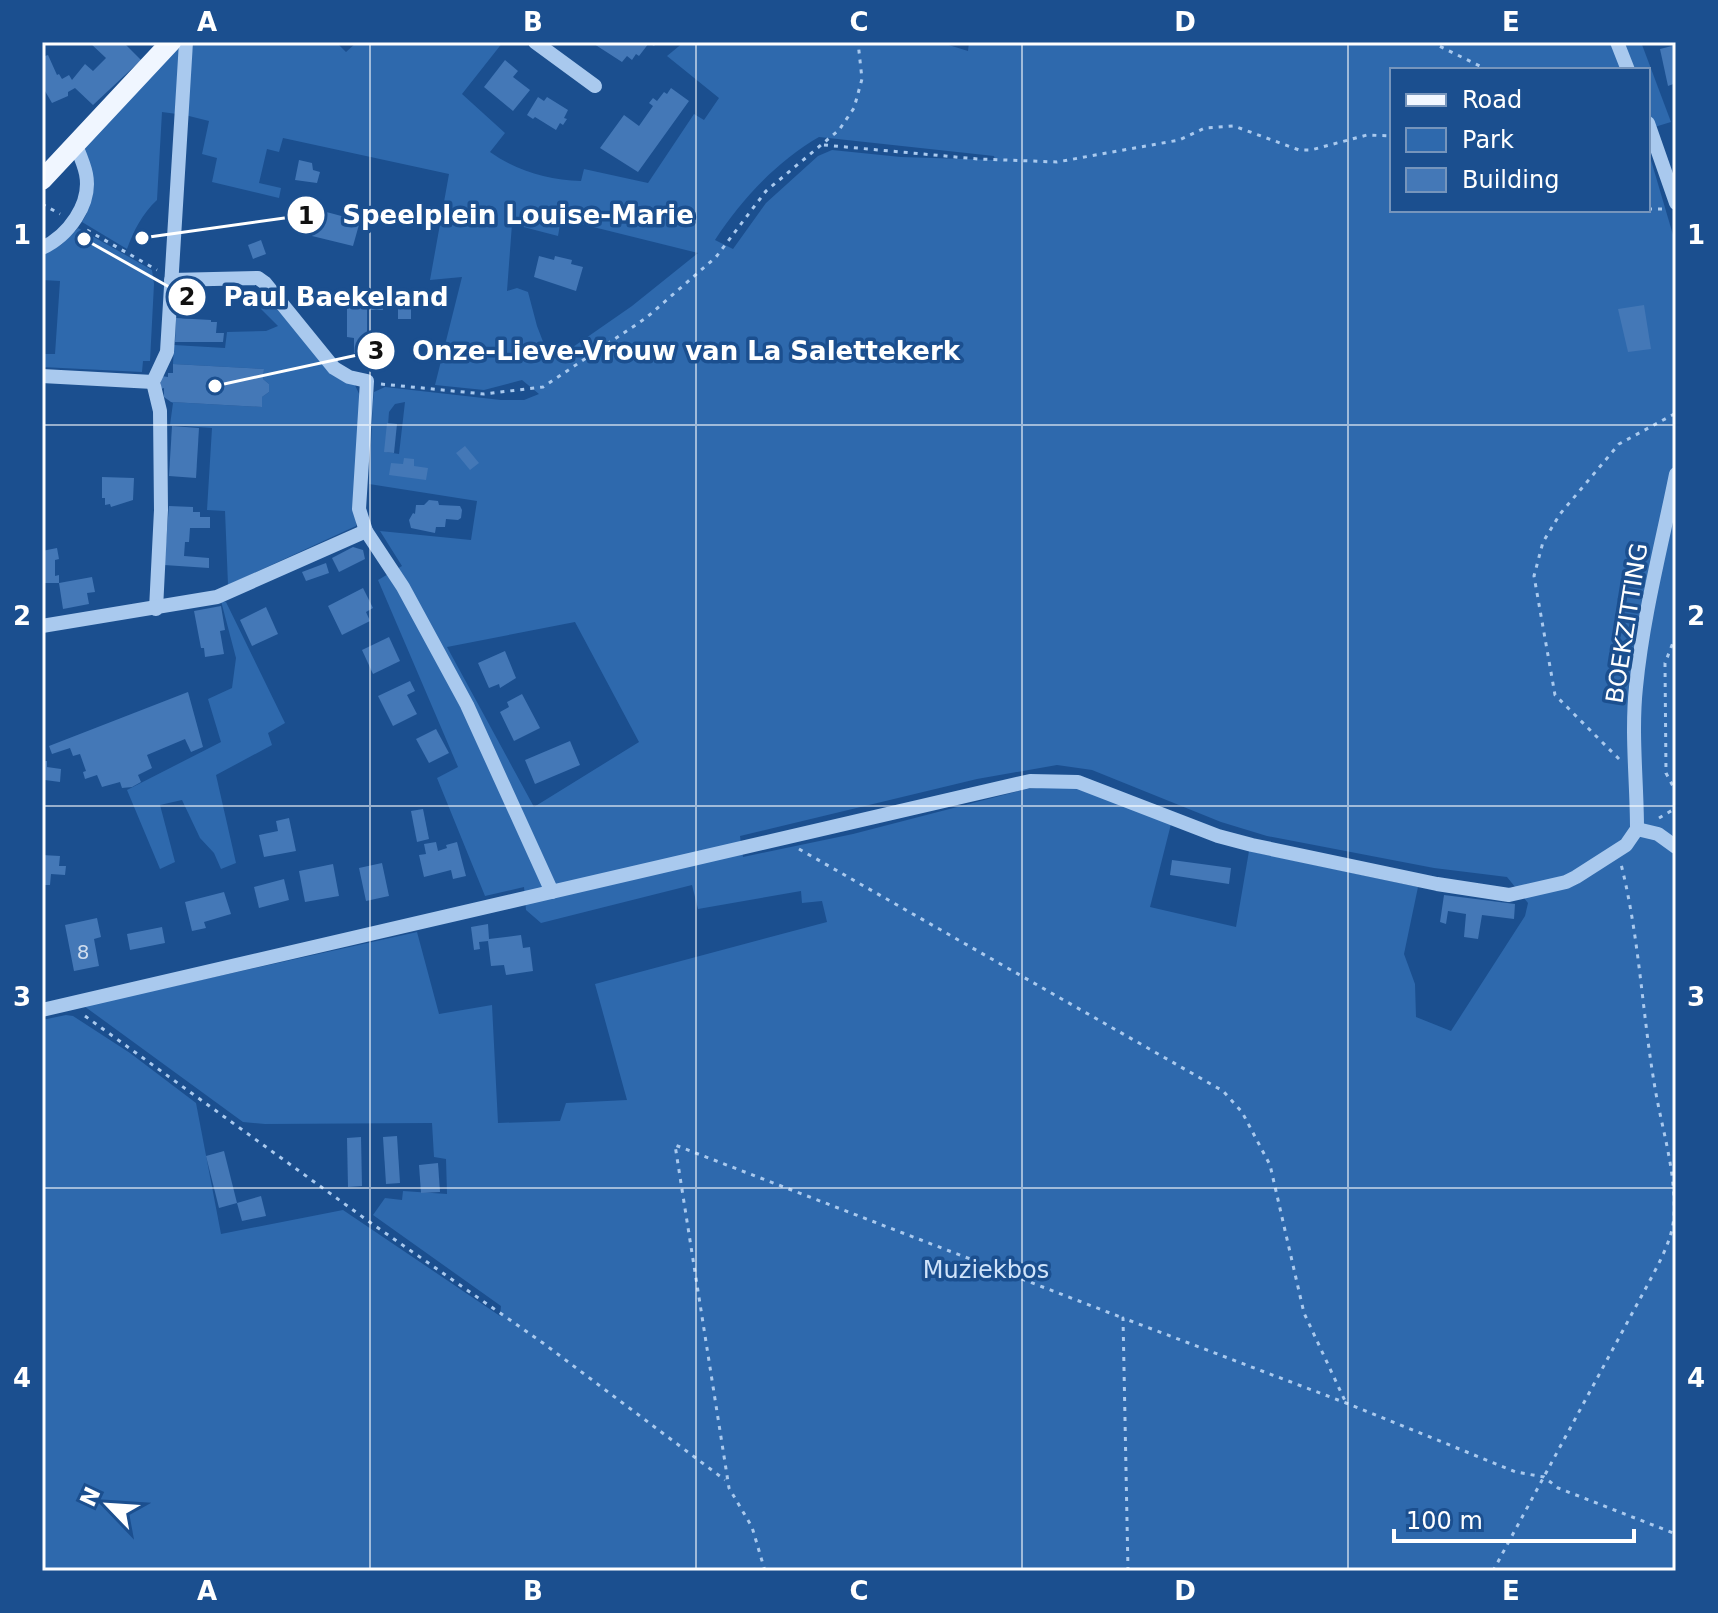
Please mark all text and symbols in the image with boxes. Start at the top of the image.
text: A [197,7,217,37]
text: B [523,7,543,37]
text: C [849,7,869,37]
text: D [1174,7,1196,37]
text: E [1502,7,1520,37]
legend [1390,68,1650,212]
text: Road [1462,86,1522,114]
text: Park [1462,126,1514,154]
text: Building [1462,166,1559,194]
callout: Speelplein Louise-Marie [286,190,710,240]
text: Speelplein Louise-Marie [342,200,694,230]
text: 1 [298,202,314,230]
text: 1 [13,220,31,250]
text: 1 [1687,220,1705,250]
callout: Paul Baekeland [167,272,465,322]
text: Paul Baekeland [223,282,449,312]
text: 2 [179,283,195,311]
callout: Onze-Lieve-Vrouw van La Salettekerk [356,326,976,376]
text: Onze-Lieve-Vrouw van La Salettekerk [412,336,961,366]
text: 3 [368,337,384,365]
street label: BOEKZITTING [1601,541,1653,705]
text: 2 [13,601,31,631]
text: 2 [1687,601,1705,631]
house number: 8 [77,940,89,964]
text: 3 [13,982,31,1012]
text: 3 [1687,982,1705,1012]
park label: Muziekbos [923,1256,1049,1284]
text: 4 [13,1363,31,1393]
text: 4 [1687,1363,1705,1393]
north arrow [68,1465,148,1545]
text: N [75,1483,106,1510]
scale bar [1394,1493,1634,1543]
text: 100 m [1406,1507,1483,1535]
text: A [197,1576,217,1606]
text: B [523,1576,543,1606]
text: C [849,1576,869,1606]
text: D [1174,1576,1196,1606]
text: E [1502,1576,1520,1606]

